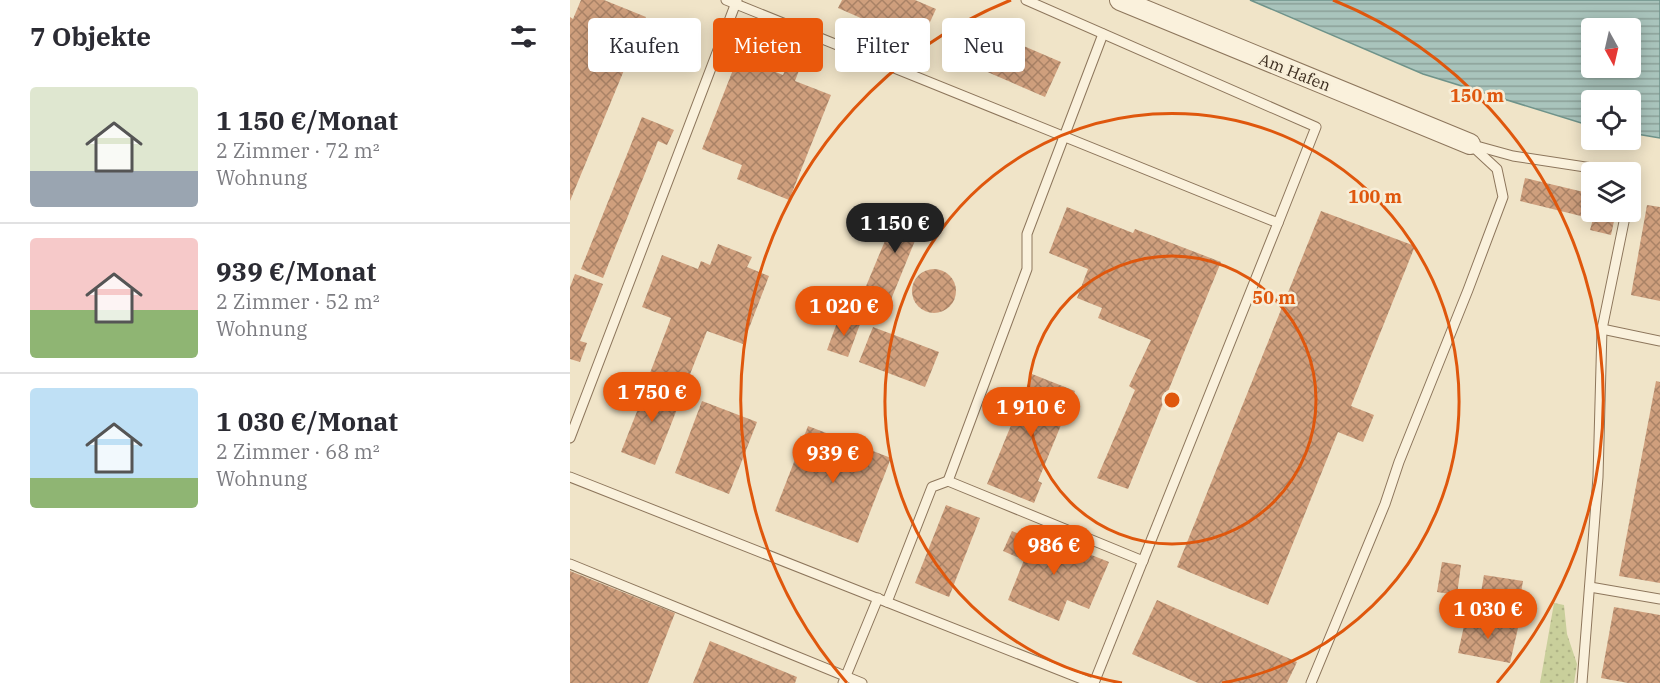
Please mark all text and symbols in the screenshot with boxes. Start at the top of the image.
chip: Kaufen [588,18,701,72]
chip: Mieten [713,18,823,72]
chip: Filter [835,18,930,72]
chip: Neu [942,18,1025,72]
north arrow [1581,18,1641,78]
map controls [1581,18,1641,222]
text: 7 Objekte [30,19,151,53]
icon: filters [507,20,540,53]
street label: Am Hafen [1256,49,1334,95]
text: 150 m [1450,84,1505,107]
button: locate [1581,90,1641,150]
text: 1 150 €/Monat [216,103,398,137]
icon: home [78,111,150,183]
text: 2 Zimmer · 72 m² [216,137,380,164]
button: layers [1581,162,1641,222]
text: Wohnung [216,164,307,191]
text: 100 m [1348,185,1403,208]
pin: 1 150 € [840,203,950,254]
text: 1 150 € [860,209,930,236]
text: 939 €/Monat [216,254,376,288]
icon: home [78,262,150,334]
pin: 1 020 € [789,286,899,337]
text: 50 m [1252,286,1296,309]
text: 2 Zimmer · 52 m² [216,288,380,315]
text: 1 020 € [809,292,879,319]
text: Wohnung [216,315,307,342]
pin: 1 750 € [597,372,707,423]
text: 1 750 € [617,378,687,405]
pin: 1 910 € [976,387,1086,438]
centre of rings [1162,390,1182,410]
text: 1 910 € [996,393,1066,420]
text: 1 030 €/Monat [216,404,398,438]
icon: home [78,412,150,484]
pin: 939 € [791,433,875,484]
text: 2 Zimmer · 68 m² [216,438,380,465]
text: 939 € [806,439,860,466]
text: Wohnung [216,465,307,492]
pin: 986 € [1012,525,1096,576]
text: 986 € [1027,531,1081,558]
pin: 1 030 € [1433,589,1543,640]
text: 1 030 € [1453,595,1523,622]

